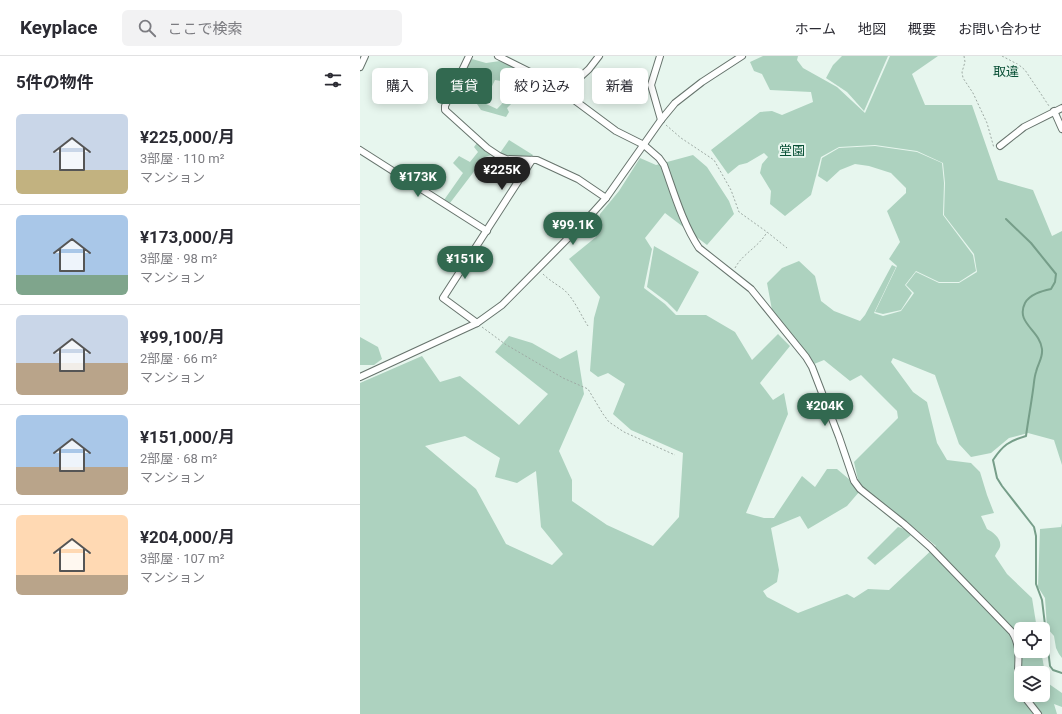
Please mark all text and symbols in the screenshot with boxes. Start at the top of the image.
search box [122,10,402,46]
text: Keyplace [20,16,98,39]
icon: search [136,17,158,39]
text: ここで検索 [168,20,243,38]
text: ホーム [794,21,836,37]
text: 地図 [858,21,886,37]
text: 概要 [908,21,936,37]
text: お問い合わせ [958,21,1042,37]
district label: 取違 [993,64,1019,79]
chip: 購入 [372,68,428,104]
chip: 賃貸 [436,68,492,104]
chip: 絞り込み [500,68,584,104]
chip: 新着 [592,68,648,104]
icon: filters [322,69,344,91]
text: 5件の物件 [16,72,94,92]
text: ¥225,000/月 [140,127,235,147]
icon: home [48,130,96,178]
district label: 堂園 [779,143,805,158]
text: 3部屋 · 110 m² [140,151,224,166]
pin: ¥225K [474,157,530,191]
text: ¥225K [483,162,521,177]
pin: ¥173K [390,164,446,198]
text: ¥173K [399,169,437,184]
text: マンション [140,170,205,185]
pin: ¥99.1K [540,212,606,246]
text: ¥99.1K [552,217,594,232]
text: ¥173,000/月 [140,227,235,247]
icon: home [48,231,96,279]
pin: ¥151K [437,246,493,280]
text: 3部屋 · 98 m² [140,251,217,266]
text: ¥151K [446,251,484,266]
text: マンション [140,270,205,285]
text: ¥99,100/月 [140,327,225,347]
icon: home [48,331,96,379]
text: 2部屋 · 66 m² [140,351,217,366]
text: マンション [140,370,205,385]
pin: ¥204K [797,393,853,427]
text: ¥204K [806,398,844,413]
text: ¥151,000/月 [140,427,235,447]
icon: home [48,431,96,479]
text: 2部屋 · 68 m² [140,451,217,466]
text: マンション [140,470,205,485]
text: ¥204,000/月 [140,527,235,547]
icon: home [48,531,96,579]
text: 3部屋 · 107 m² [140,551,224,566]
text: マンション [140,570,205,585]
map controls [1014,622,1050,702]
button: locate [1014,622,1050,658]
button: layers [1014,666,1050,702]

